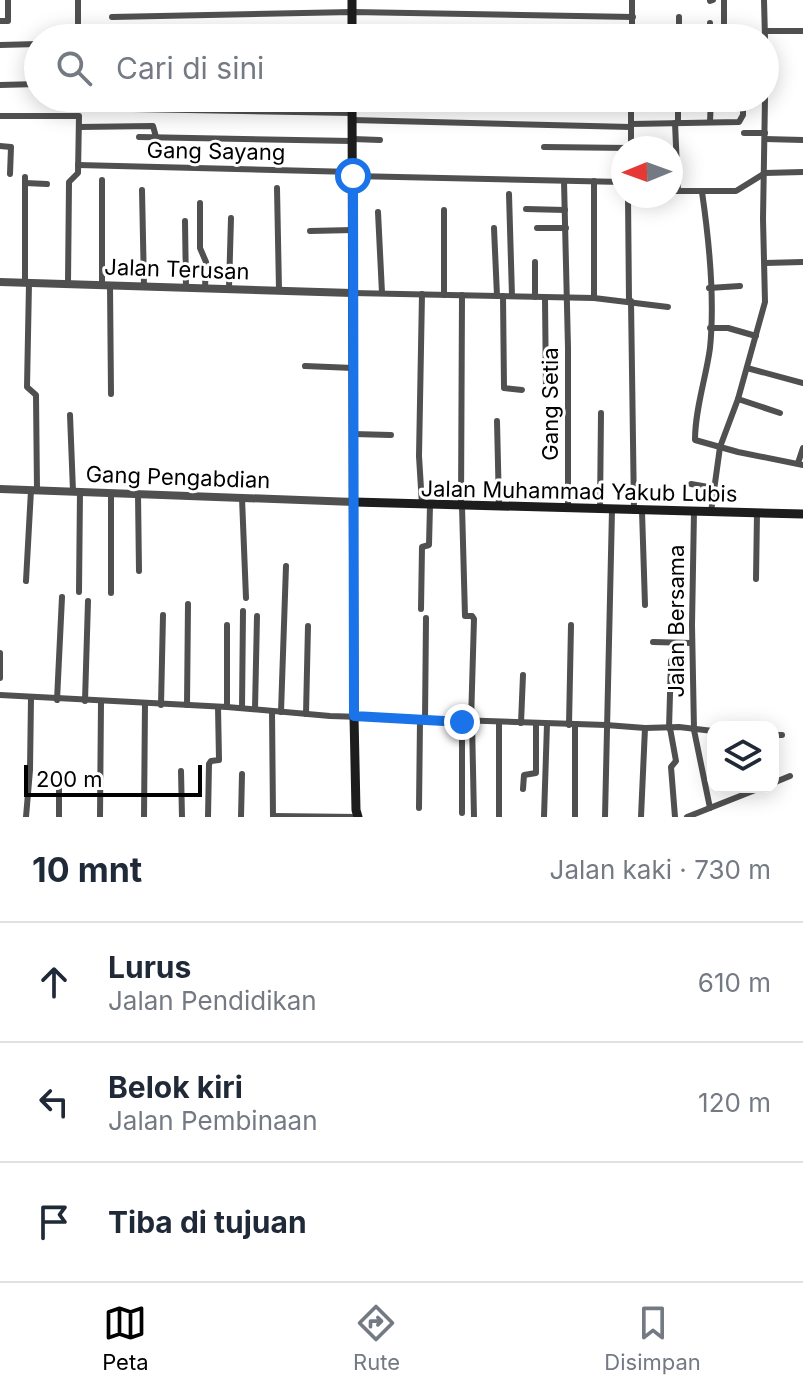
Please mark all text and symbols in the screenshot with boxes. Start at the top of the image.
search box [24,24,779,112]
icon: search [52,46,96,90]
text: Cari di sini [116,50,264,86]
north arrow [611,136,683,208]
street label: Gang Sayang [146,137,286,165]
route start [335,158,371,194]
street label: Jalan Terusan [104,253,250,285]
street label: Gang Setia [537,347,563,461]
street label: Gang Pengabdian [85,461,271,493]
street label: Jalan Muhammad Yakub Lubis [420,475,738,507]
street label: Jalan Bersama [663,545,689,697]
route end [444,704,480,740]
map controls [707,721,779,793]
button: layers [707,721,779,793]
scale bar [24,761,202,797]
text: 200 m [36,766,103,792]
text: 10 mnt [32,849,142,890]
text: Jalan kaki · 730 m [550,854,771,885]
text: Lurus [108,949,191,985]
icon: ahead [32,960,76,1004]
text: 610 m [698,967,771,998]
text: Jalan Pendidikan [108,985,317,1016]
text: Belok kiri [108,1069,243,1105]
icon: left [32,1080,76,1124]
text: 120 m [698,1087,771,1118]
text: Jalan Pembinaan [108,1105,318,1136]
icon: arrive [32,1200,76,1244]
text: Tiba di tujuan [108,1204,307,1240]
tab: Peta [102,1301,149,1375]
tab: Rute [353,1301,400,1375]
tab: Disimpan [604,1301,701,1375]

